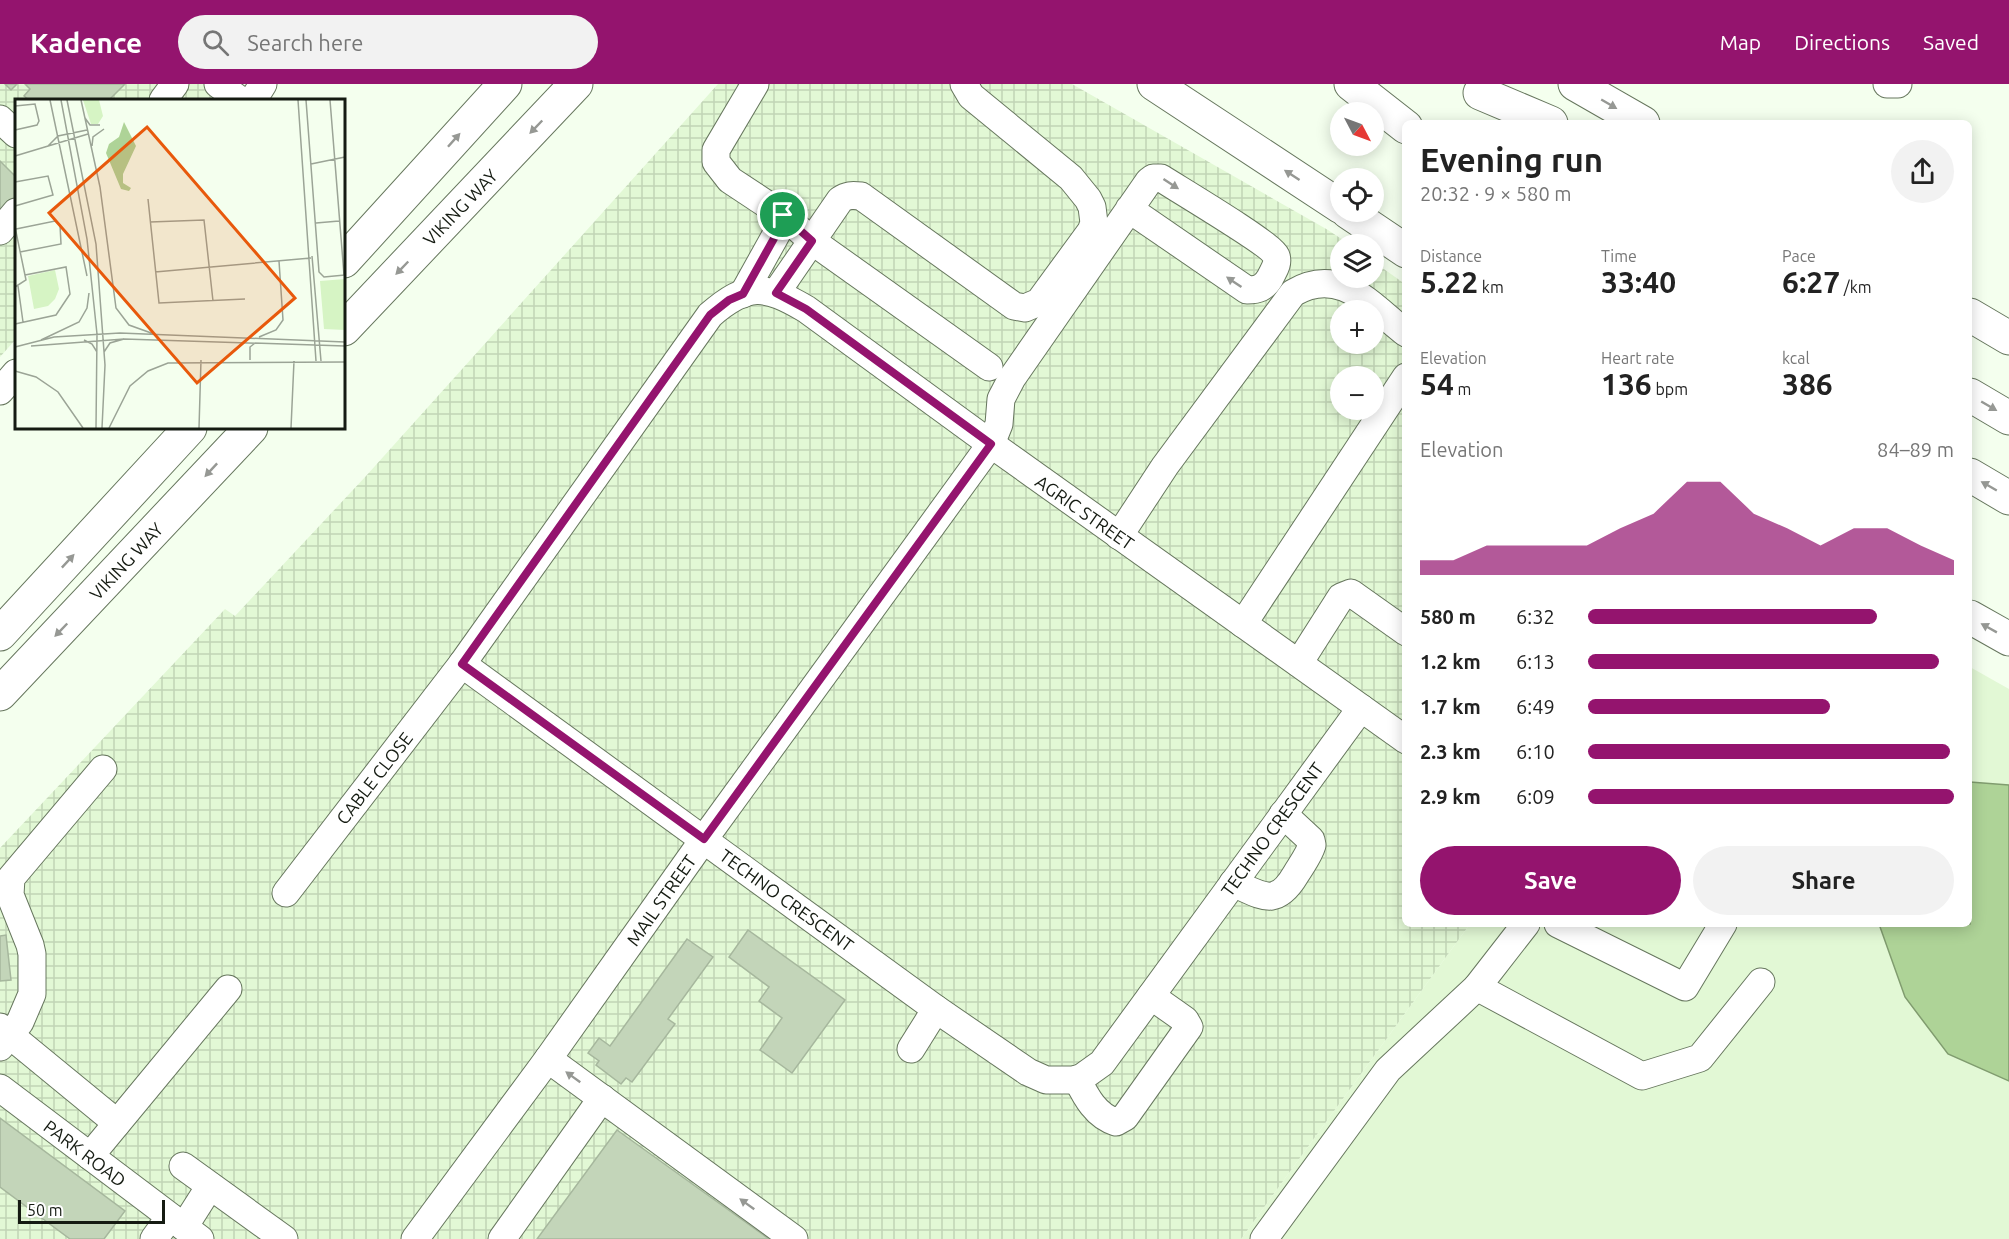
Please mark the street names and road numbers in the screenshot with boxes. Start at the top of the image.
street label: VIKING WAY [419,164,502,249]
street label: AGRIC STREET [1032,471,1138,553]
street label: VIKING WAY [85,518,167,604]
street label: CABLE CLOSE [332,728,416,828]
street label: TECHNO CRESCENT [1217,758,1327,900]
street label: TECHNO CRESCENT [716,845,858,955]
street label: MAIL STREET [622,851,700,949]
street label: PARK ROAD [40,1116,130,1190]

